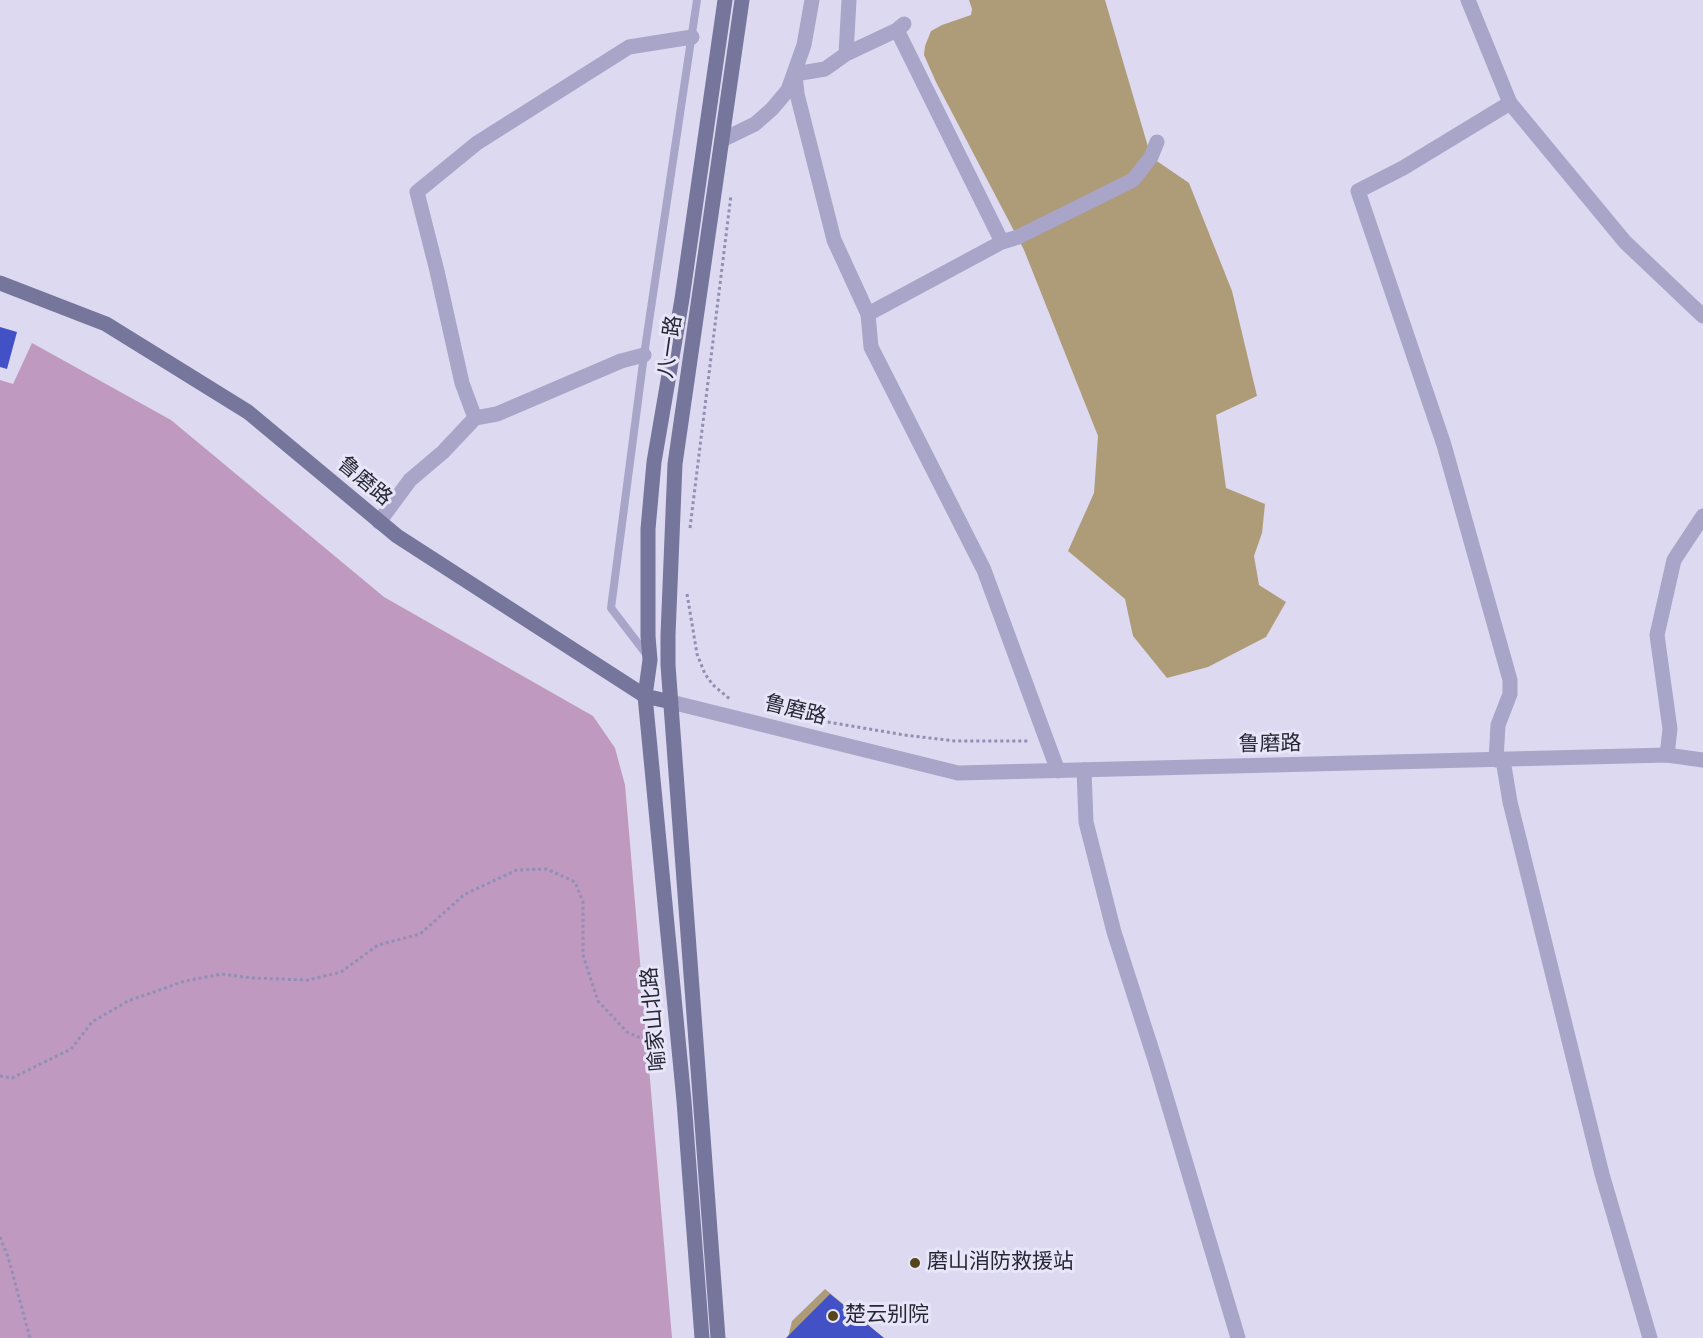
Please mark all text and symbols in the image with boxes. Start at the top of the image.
street label: 八一路 [654,314,688,380]
street label: 鲁磨路 [332,452,396,512]
street label: 鲁磨路 [761,691,829,731]
street label: 鲁磨路 [1238,732,1302,758]
street label: 喻家山北路 [638,966,672,1072]
place label: 磨山消防救援站 [927,1250,1074,1276]
marker: 磨山消防救援站 [908,1256,922,1270]
place label: 楚云别院 [845,1303,929,1329]
marker: 楚云别院 [826,1309,840,1323]

